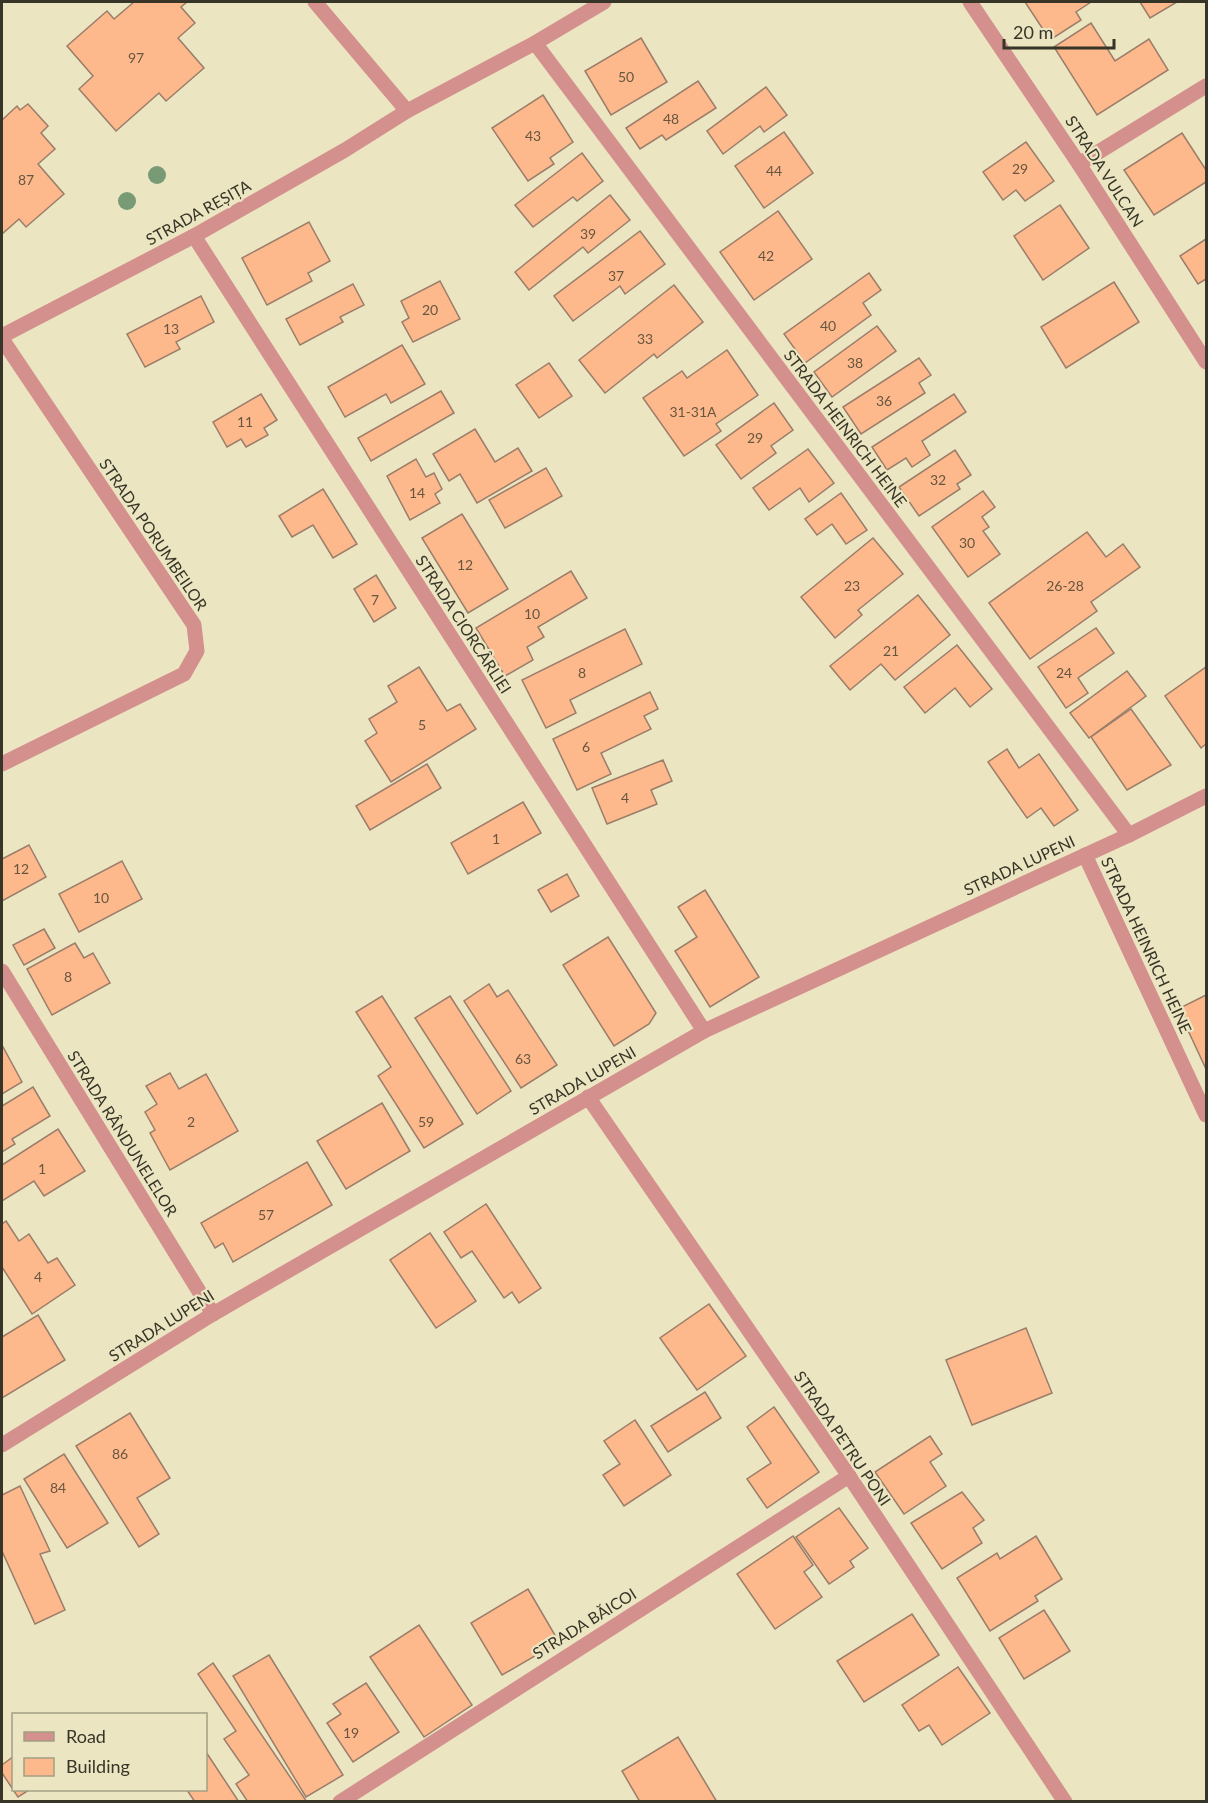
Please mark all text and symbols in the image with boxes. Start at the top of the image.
scale bar [1004,12,1114,50]
text: 20 m [1013,21,1053,43]
house number: 97 [128,49,144,66]
house number: 50 [618,68,634,85]
house number: 48 [663,110,679,127]
street label: STRADA VULCAN [1062,112,1148,230]
house number: 43 [525,127,541,144]
house number: 29 [1012,160,1028,177]
house number: 44 [766,162,782,179]
house number: 87 [18,171,34,188]
street label: STRADA REȘIȚA [142,175,254,249]
house number: 39 [580,225,596,242]
house number: 42 [758,247,774,264]
house number: 37 [608,267,624,284]
house number: 20 [422,301,438,318]
house number: 40 [820,317,836,334]
house number: 13 [163,320,179,337]
house number: 33 [637,330,653,347]
street label: STRADA HEINRICH HEINE [781,346,911,510]
house number: 38 [847,354,863,371]
house number: 36 [876,392,892,409]
house number: 31-31A [669,403,717,420]
house number: 11 [237,413,253,430]
house number: 29 [747,429,763,446]
street label: STRADA PORUMBEILOR [96,455,212,613]
house number: 32 [930,471,946,488]
house number: 14 [409,484,425,501]
house number: 30 [959,534,975,551]
street label: STRADA CIORCÂRLIEI [412,551,516,697]
house number: 12 [457,556,473,573]
house number: 23 [844,577,860,594]
house number: 26-28 [1046,577,1084,594]
house number: 7 [371,591,379,608]
house number: 10 [524,605,540,622]
house number: 21 [883,642,899,659]
house number: 8 [578,664,586,681]
house number: 24 [1056,664,1072,681]
house number: 5 [418,716,426,733]
house number: 6 [582,738,590,755]
house number: 4 [621,789,629,806]
house number: 1 [492,830,500,847]
street label: STRADA LUPENI [960,831,1078,899]
street label: STRADA HEINRICH HEINE [1098,854,1196,1036]
house number: 12 [13,860,29,877]
house number: 10 [93,889,109,906]
house number: 8 [64,968,72,985]
street label: STRADA LUPENI [525,1042,639,1118]
street label: STRADA RÂNDUNELELOR [64,1047,182,1219]
house number: 63 [515,1050,531,1067]
house number: 2 [187,1113,195,1130]
house number: 59 [418,1113,434,1130]
house number: 1 [38,1160,46,1177]
house number: 57 [258,1206,274,1223]
house number: 4 [34,1268,42,1285]
street label: STRADA LUPENI [105,1285,217,1365]
street label: STRADA PETRU PONI [791,1367,895,1509]
house number: 86 [112,1445,128,1462]
house number: 84 [50,1479,66,1496]
street label: STRADA BĂICOI [529,1584,639,1662]
legend [12,1713,207,1791]
house number: 19 [343,1724,359,1741]
text: Road [66,1725,106,1747]
text: Building [66,1755,130,1777]

